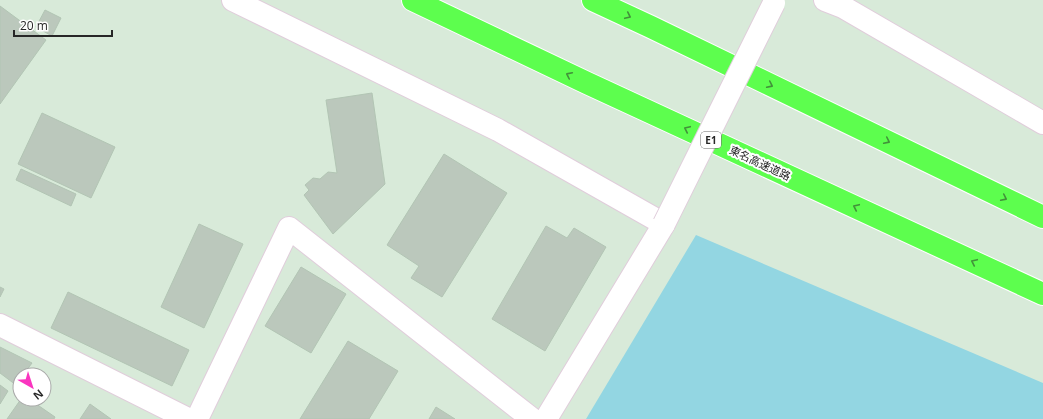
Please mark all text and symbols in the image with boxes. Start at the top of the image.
one-way arrow [624,11,631,19]
scale bar [14,12,112,38]
text: 20 m [20,17,48,34]
one-way arrow [566,72,574,80]
one-way arrow [766,80,774,88]
one-way arrow [684,126,691,134]
road number: E1 [701,132,721,148]
one-way arrow [883,136,891,144]
street label: 東名高速道路 [727,142,793,183]
one-way arrow [1000,193,1008,201]
one-way arrow [853,204,860,212]
one-way arrow [971,259,978,267]
north arrow [12,367,52,407]
text: N [30,387,47,404]

